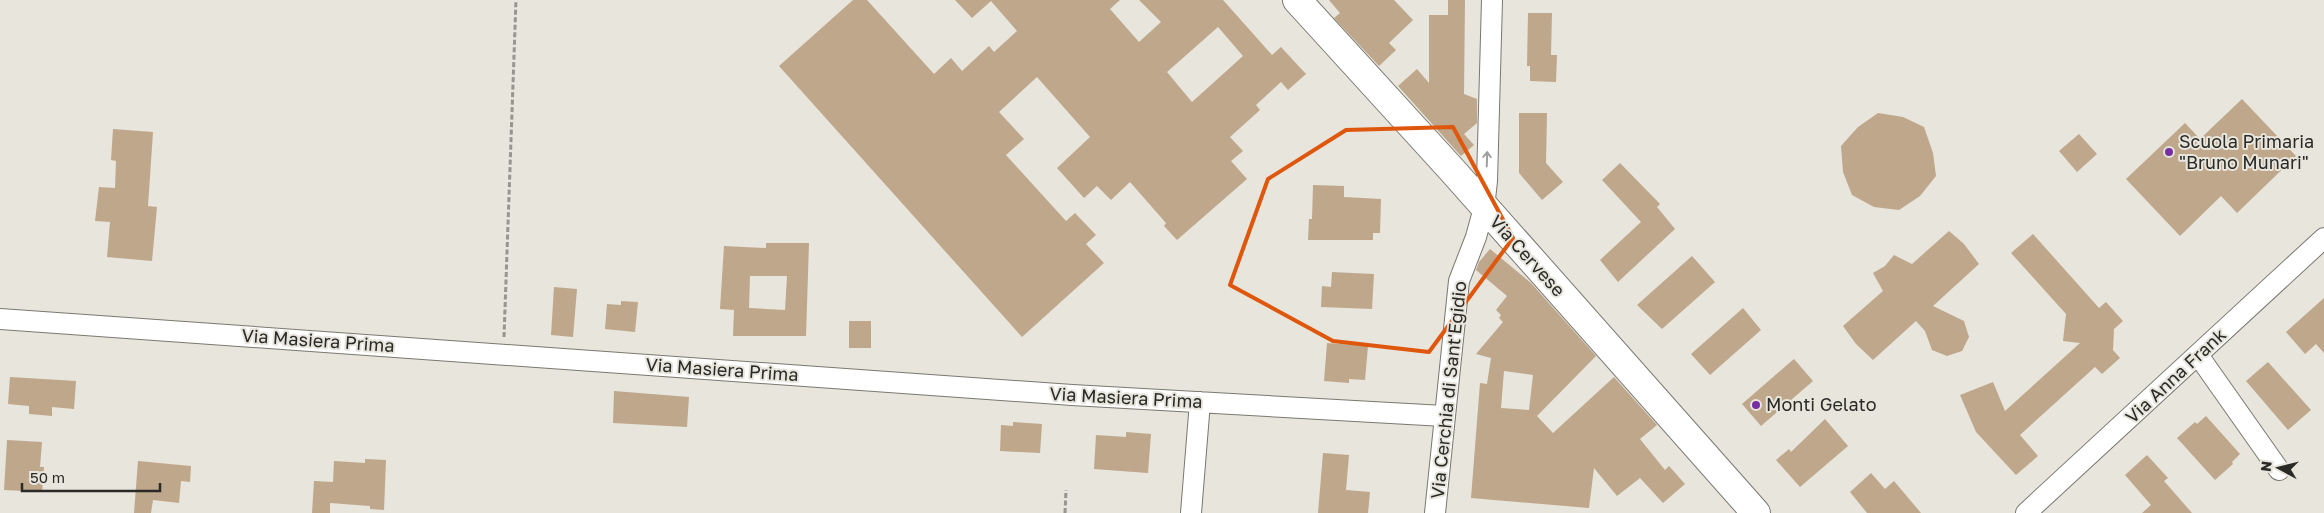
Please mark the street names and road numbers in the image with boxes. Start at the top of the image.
street label: Via Cervese [1485,210,1570,301]
street label: Via Cerchia di Sant'Egidio [1426,280,1470,500]
street label: Via Anna Frank [2121,323,2230,427]
street label: Via Masiera Prima [241,324,395,356]
street label: Via Masiera Prima [645,353,799,385]
street label: Via Masiera Prima [1049,382,1203,412]

